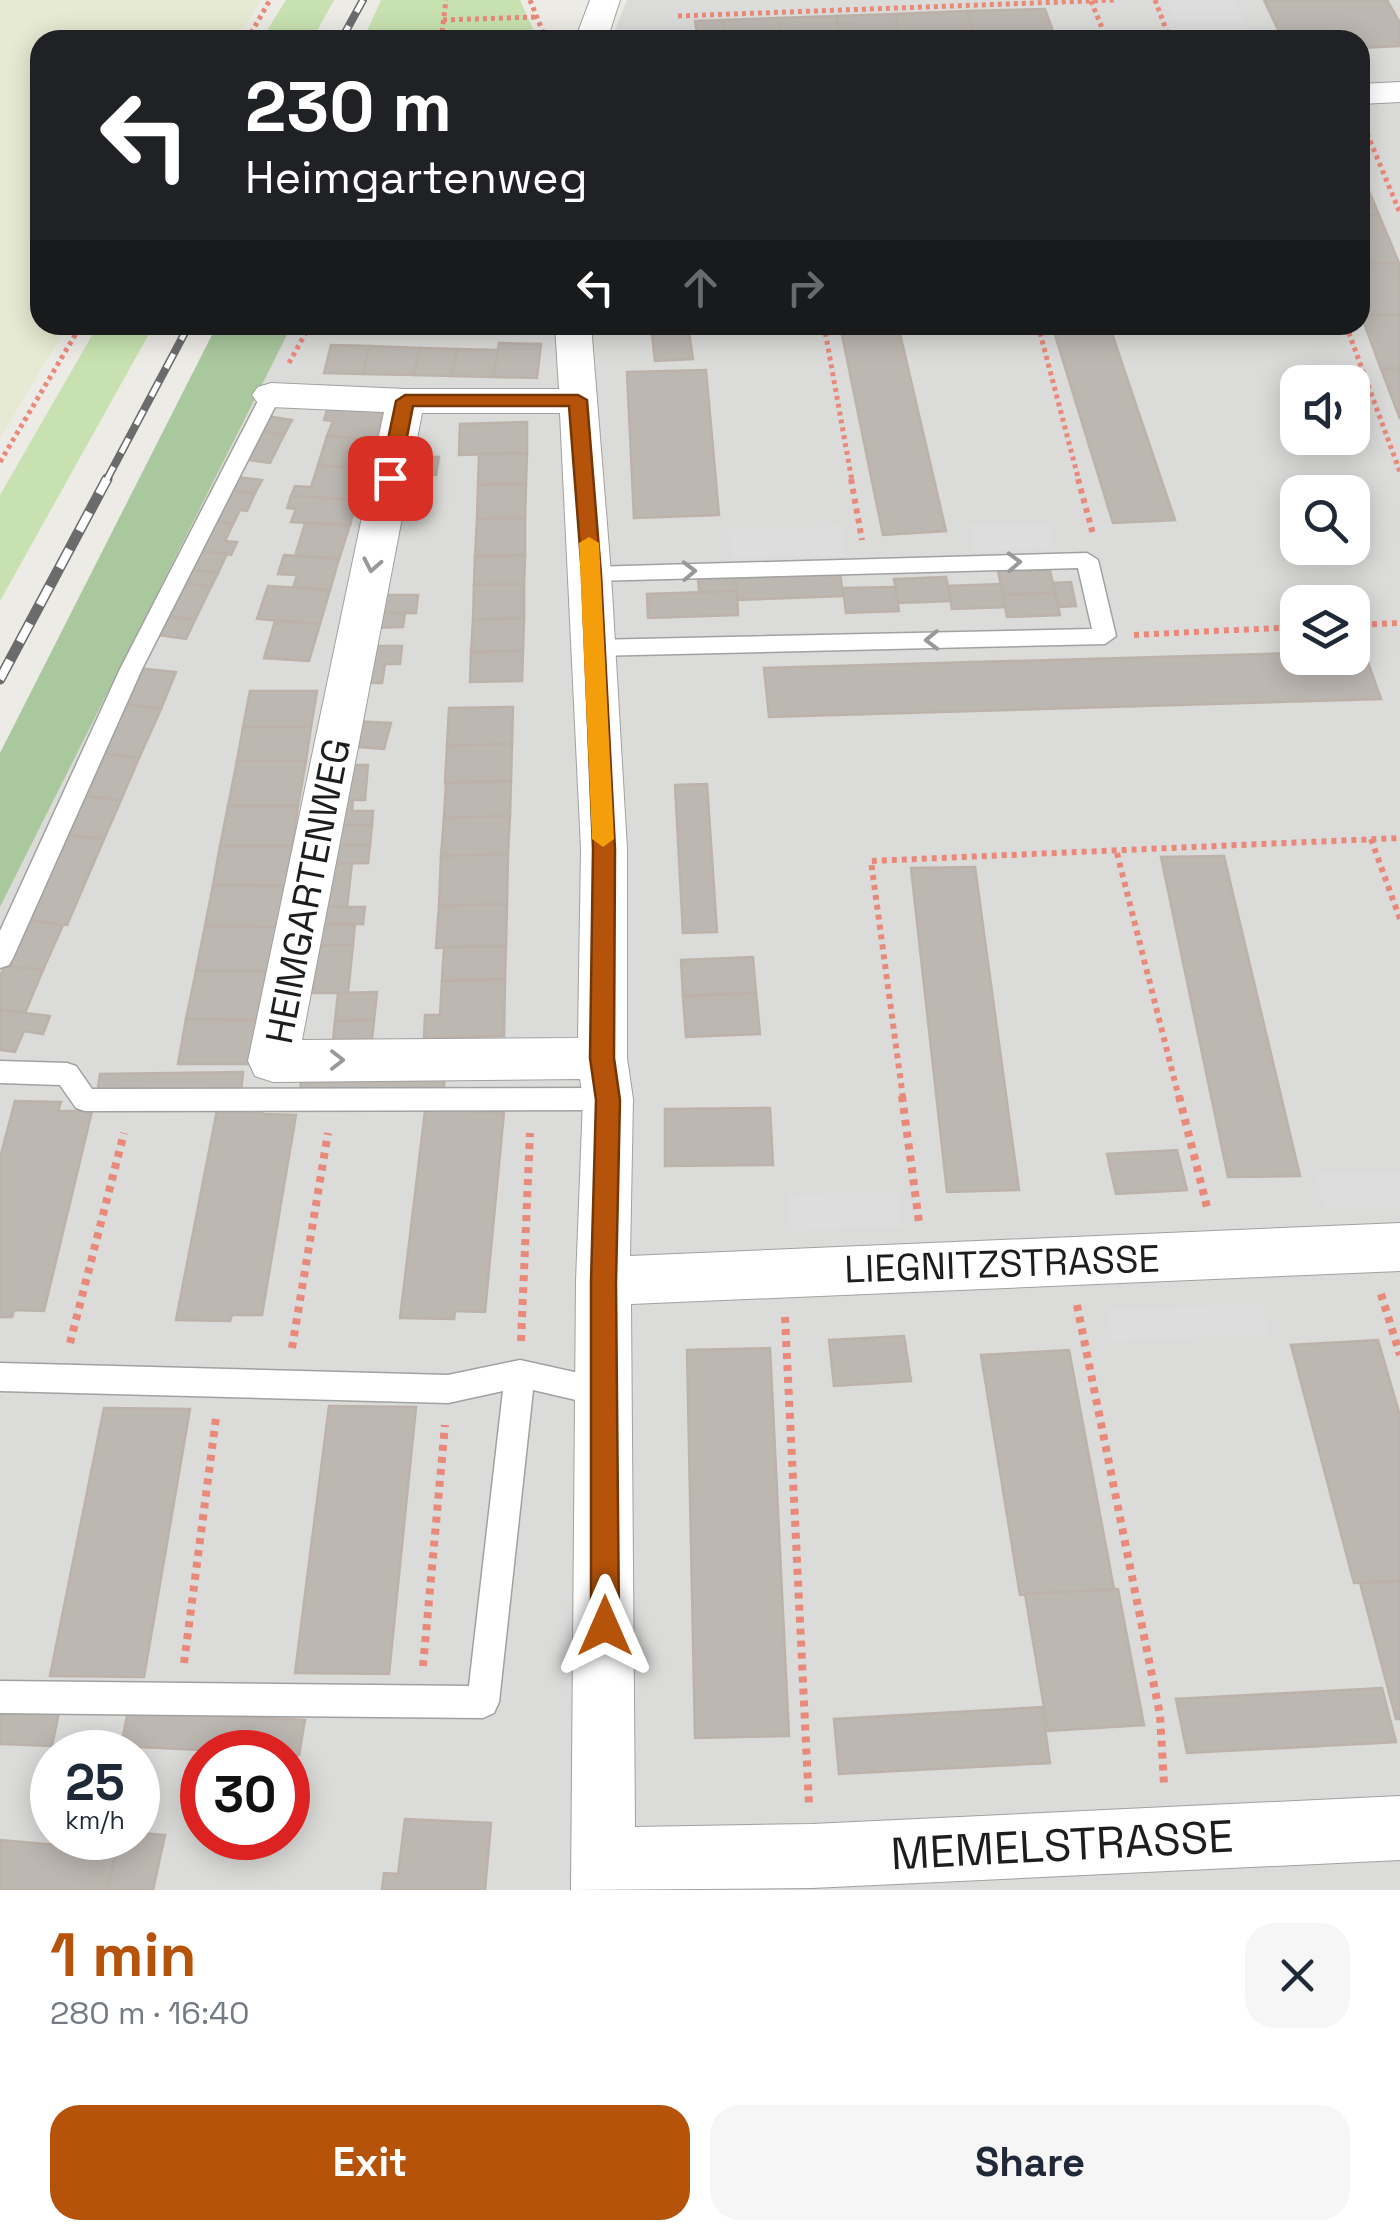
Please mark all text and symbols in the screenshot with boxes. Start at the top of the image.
text: 230 m [245,62,452,151]
icon: left [80,70,210,200]
text: Heimgartenweg [245,149,588,206]
icon: left [568,260,623,315]
icon: ahead [673,260,728,315]
icon: right [778,260,833,315]
map controls [1280,365,1370,675]
button: sound [1280,365,1370,455]
pin [348,436,433,521]
icon: arrive [363,451,418,506]
button: search [1280,475,1370,565]
one-way arrow [1006,551,1022,572]
one-way arrow [363,556,384,573]
one-way arrow [681,561,697,582]
button: layers [1280,585,1370,675]
one-way arrow [923,630,939,651]
street label: HEIMGARTENWEG [255,734,361,1048]
one-way arrow [330,1050,346,1071]
street label: LIEGNITZSTRASSE [844,1235,1160,1293]
position arrow [553,1574,657,1678]
speed limit sign: 30 [180,1730,310,1860]
text: 25 [65,1751,125,1815]
text: km/h [65,1804,125,1836]
street label: MEMELSTRASSE [889,1808,1235,1882]
text: 1 min [50,1917,197,1994]
button: close [1245,1923,1350,2028]
text: 280 m · 16:40 [50,1993,250,2033]
button: Exit [50,2105,690,2220]
button: Share [710,2105,1350,2220]

